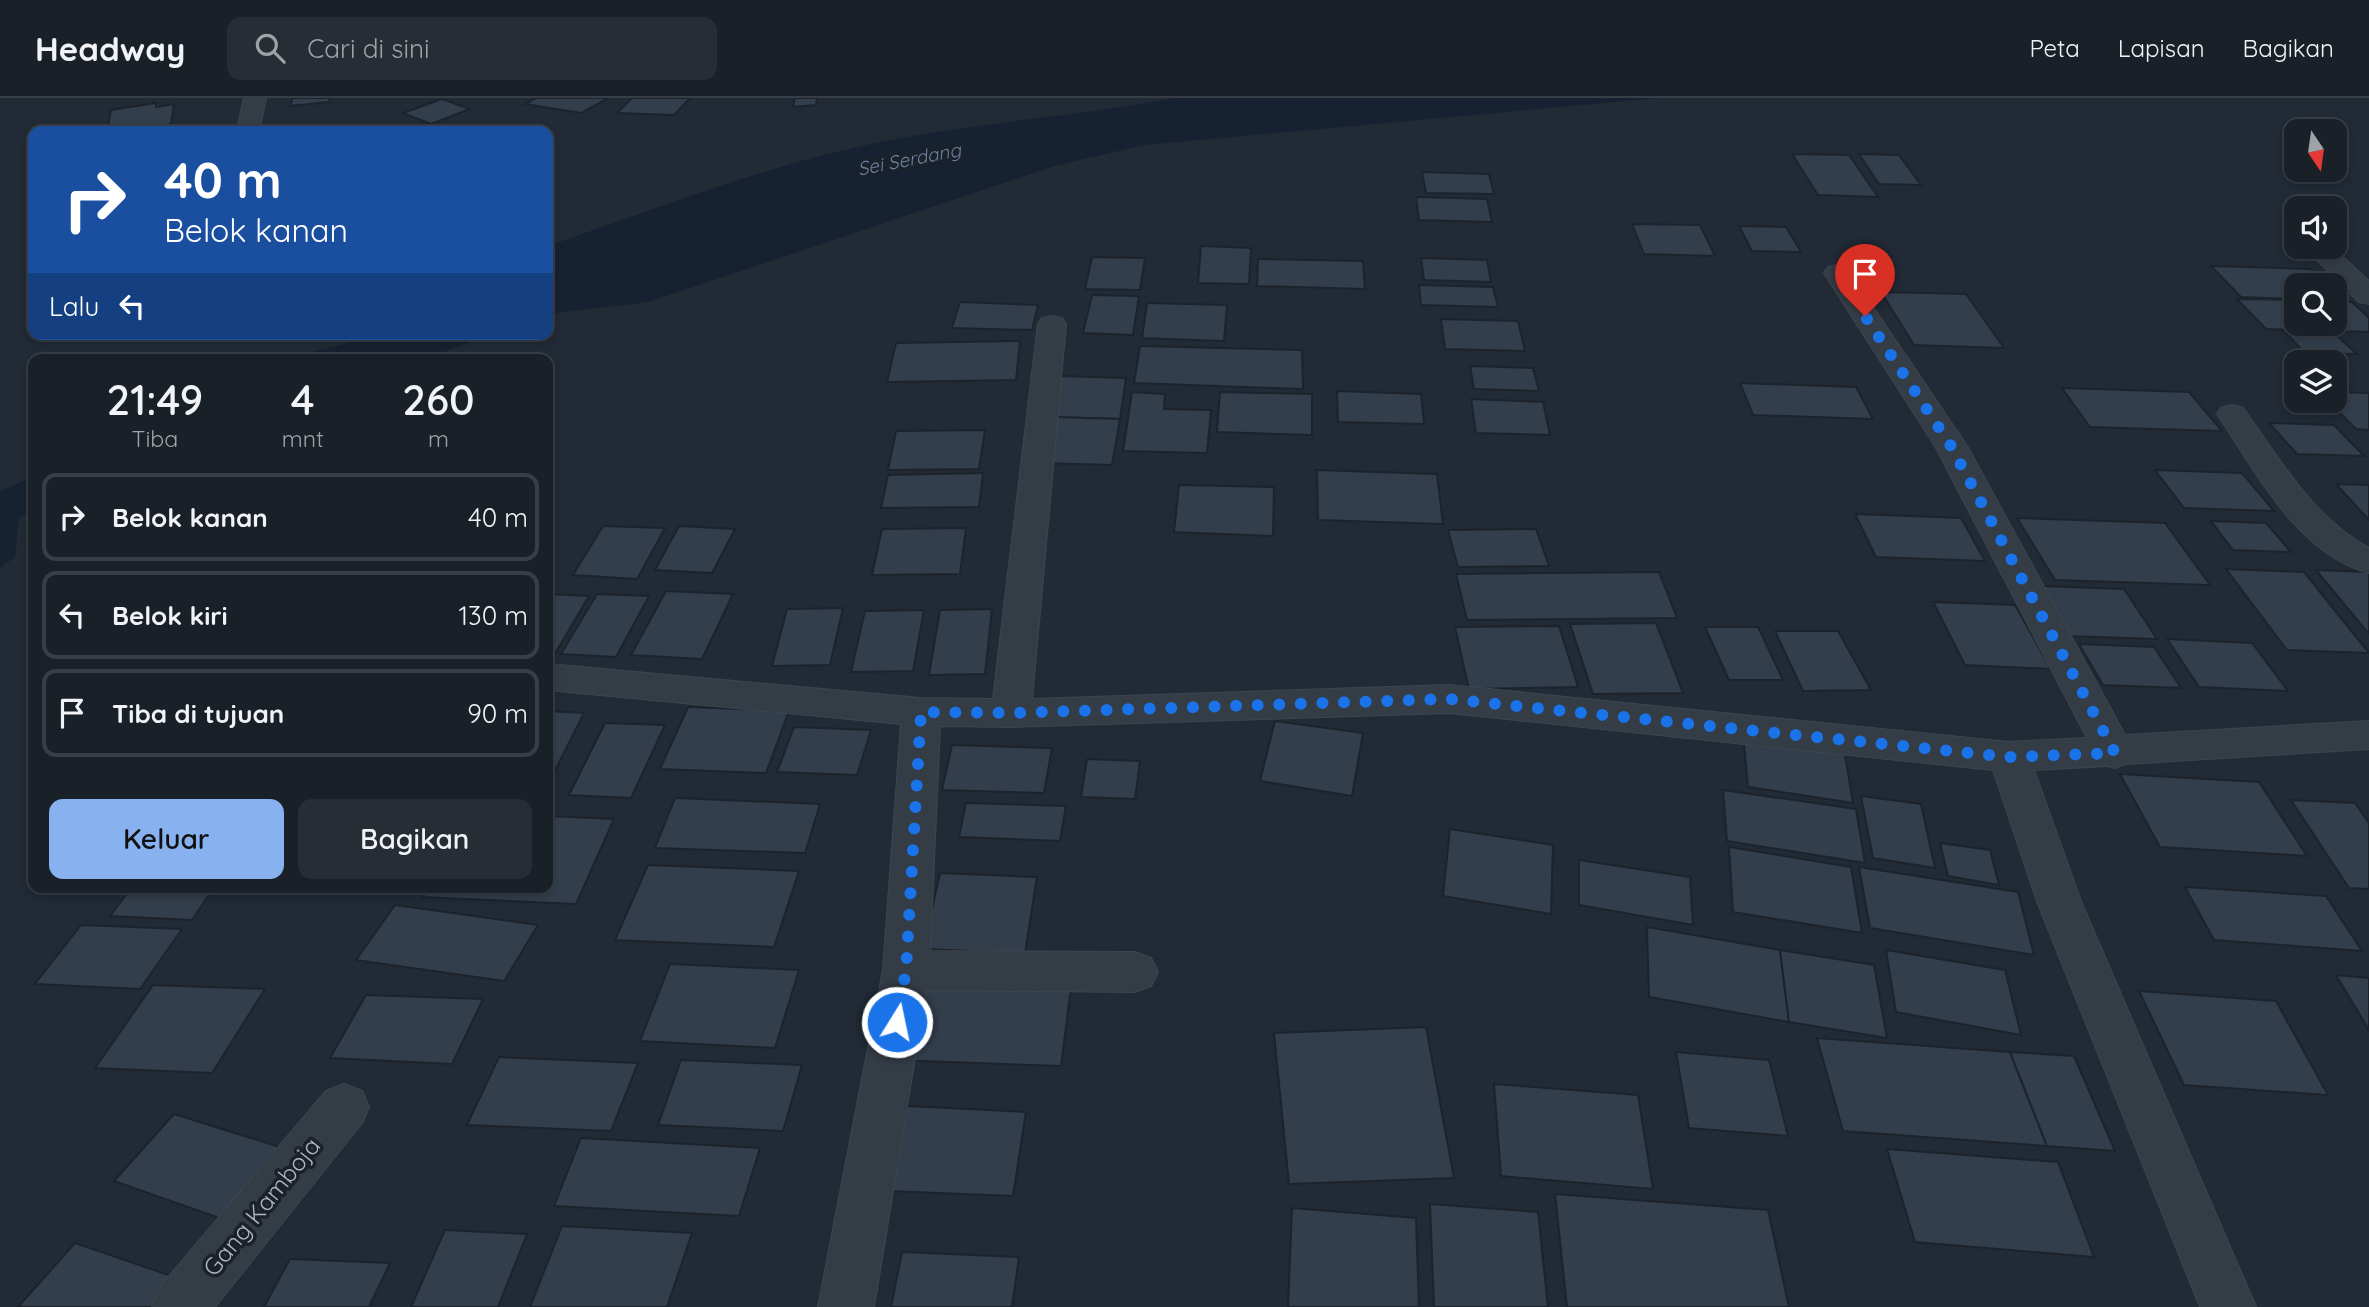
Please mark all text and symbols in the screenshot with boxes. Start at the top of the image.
search box [227,17,717,80]
text: Headway [35,28,185,69]
icon: search [251,29,289,67]
text: Cari di sini [307,32,430,65]
text: Peta [2029,33,2080,63]
text: Lapisan [2118,33,2205,63]
text: Bagikan [2243,33,2334,63]
north arrow [2284,119,2347,182]
map controls [2284,119,2347,413]
water label: Sei Serdang [855,137,964,181]
text: 40 m [164,149,282,210]
icon: right [49,154,140,245]
button: sound [2284,196,2347,259]
text: Belok kanan [164,210,348,250]
pin [1835,244,1895,316]
icon: arrive [1846,255,1884,293]
button: search [2284,273,2347,336]
icon: left [113,287,151,325]
text: Lalu [49,290,99,323]
button: layers [2284,350,2347,413]
text: 21:49 [106,373,203,426]
text: 4 [291,373,315,426]
text: 260 [402,373,475,426]
text: Tiba [132,424,178,453]
text: mnt [282,424,324,453]
text: m [428,424,449,453]
icon: right [53,498,91,536]
text: Belok kanan [112,501,268,534]
text: 40 m [468,501,528,534]
icon: left [53,596,91,634]
text: Belok kiri [112,599,228,632]
text: 130 m [458,599,528,632]
icon: arrive [53,694,91,732]
text: Tiba di tujuan [112,697,284,730]
text: 90 m [467,697,528,730]
button: Keluar [49,799,284,879]
button: Bagikan [298,799,532,879]
position arrow [860,985,934,1059]
street label: Gang Kamboja [196,1131,326,1282]

